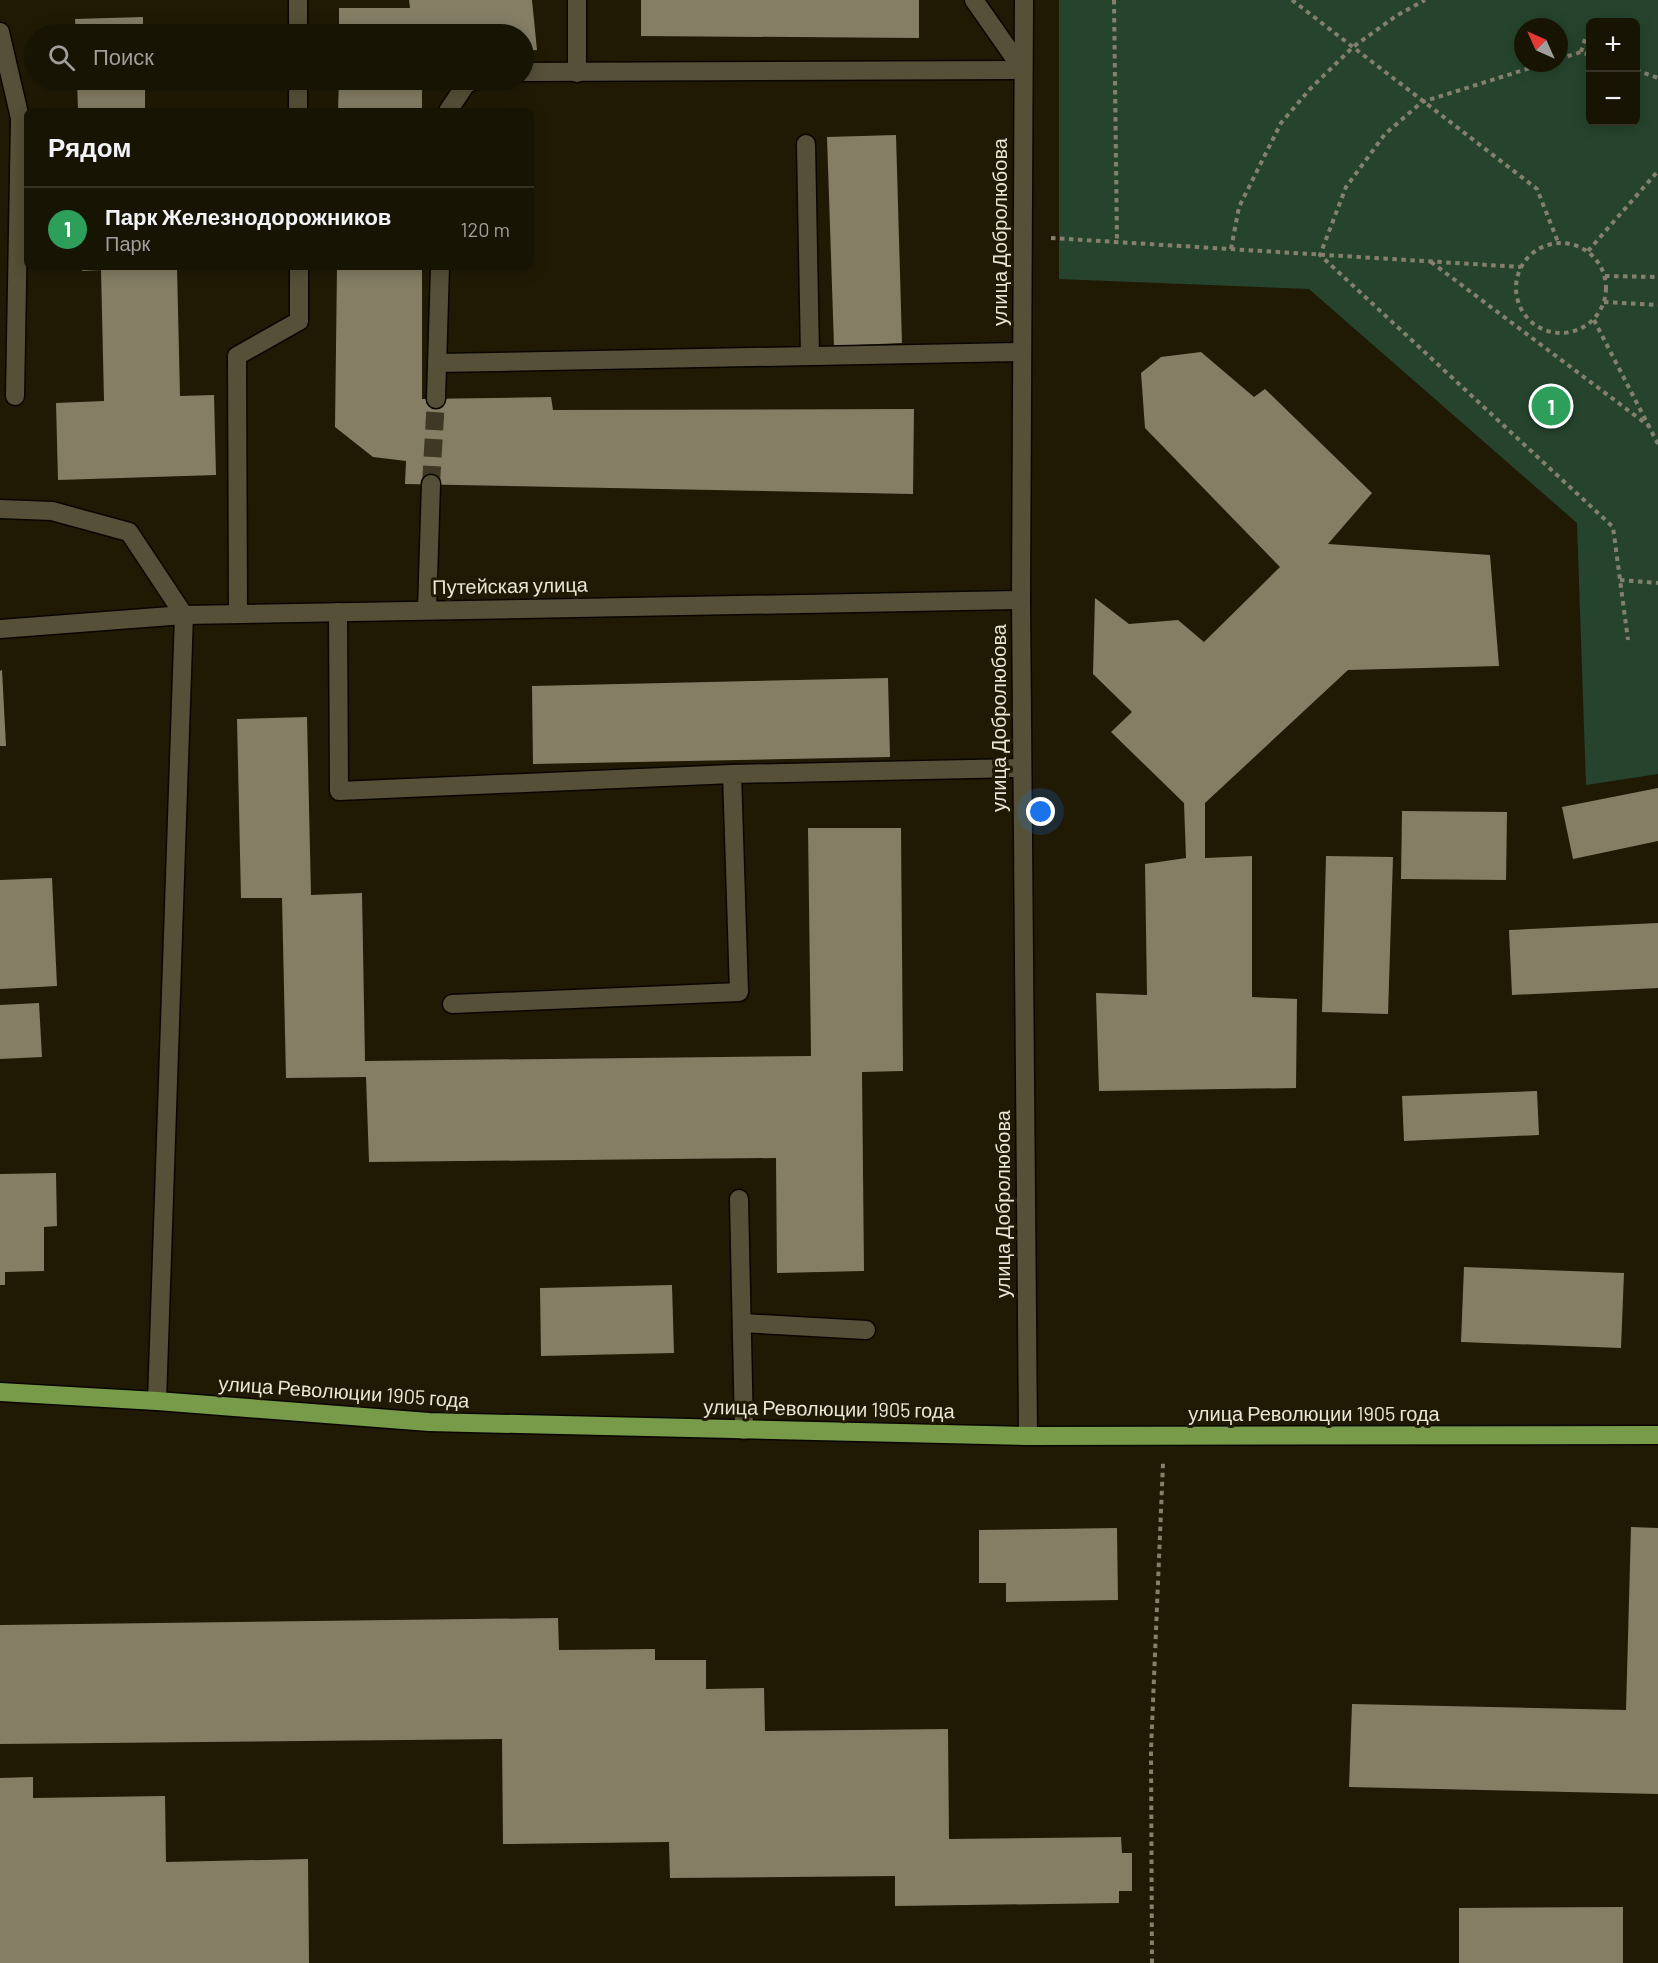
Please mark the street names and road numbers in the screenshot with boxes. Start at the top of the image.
street label: улица Добролюбова [987,137,1011,326]
street label: Путейская улица [432,572,589,598]
street label: улица Добролюбова [986,623,1010,812]
street label: улица Добролюбова [990,1109,1014,1298]
street label: улица Революции 1905 года [218,1370,471,1412]
street label: улица Революции 1905 года [703,1394,956,1422]
street label: улица Революции 1905 года [1188,1401,1441,1425]

